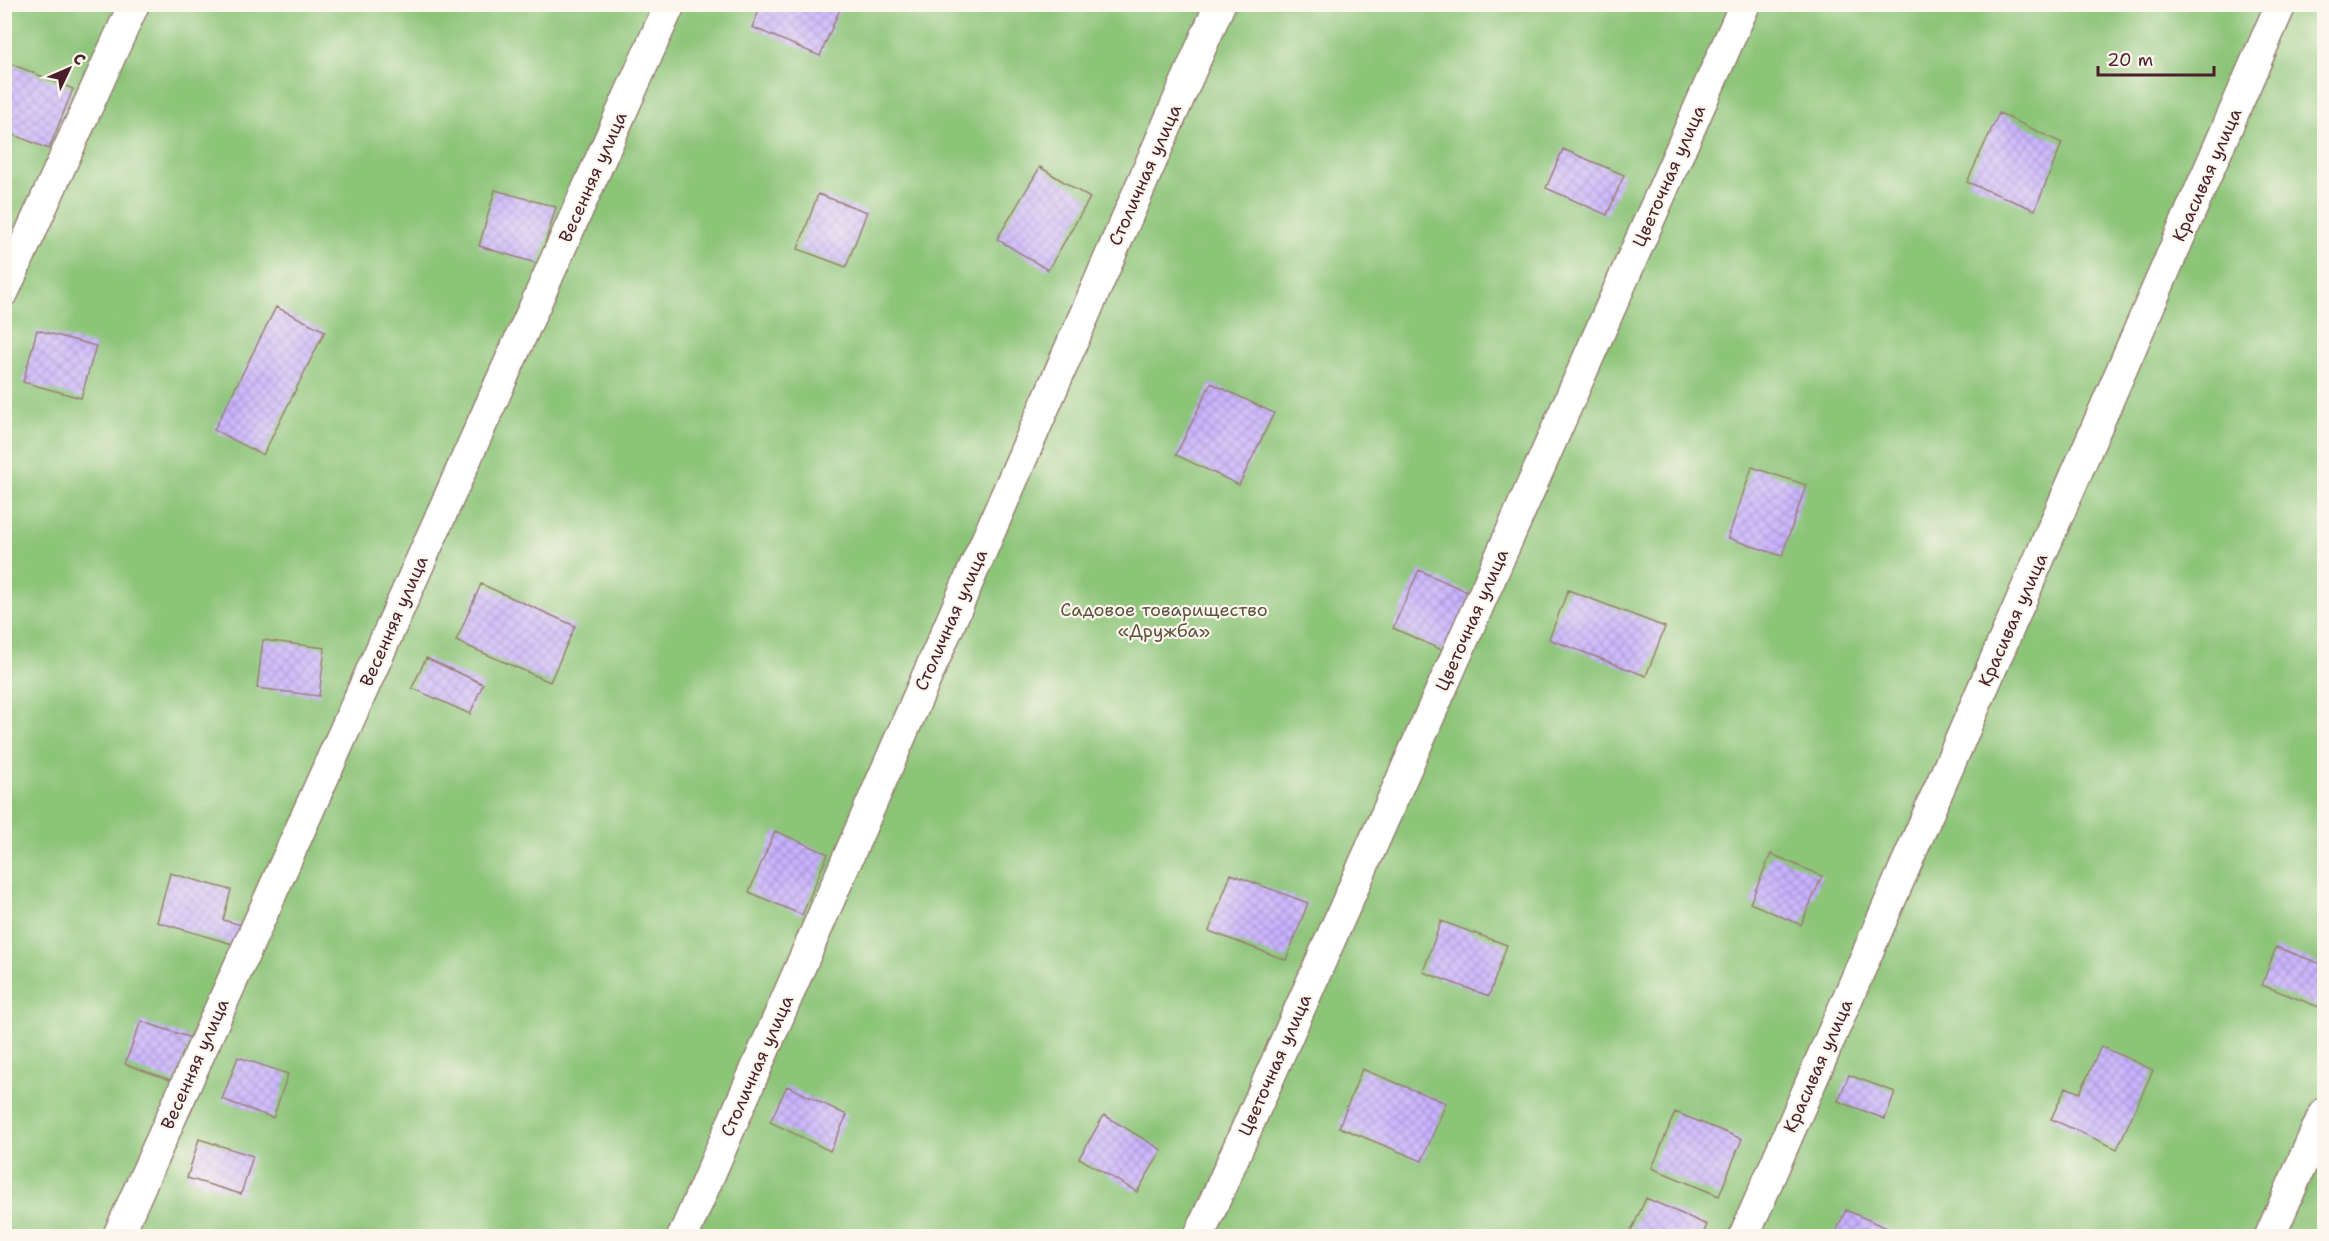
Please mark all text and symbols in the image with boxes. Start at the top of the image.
north arrow [39,39,99,99]
scale bar [2098,39,2214,77]
text: С [68,48,91,70]
text: 20 m [2107,48,2153,72]
street label: Столичная улица [1103,101,1187,249]
street label: Цветочная улица [1627,101,1711,251]
street label: Красивая улица [2167,105,2247,245]
street label: Весенняя улица [553,108,633,246]
street label: Цветочная улица [1430,545,1514,695]
street label: Столичная улица [909,546,993,694]
street label: Красивая улица [1973,550,2053,690]
street label: Весенняя улица [354,552,434,690]
park label: Садовое товарищество «Дружба» [1060,598,1268,643]
street label: Цветочная улица [1233,990,1317,1140]
street label: Столичная улица [715,992,799,1140]
street label: Весенняя улица [155,995,235,1133]
street label: Красивая улица [1778,996,1858,1136]

